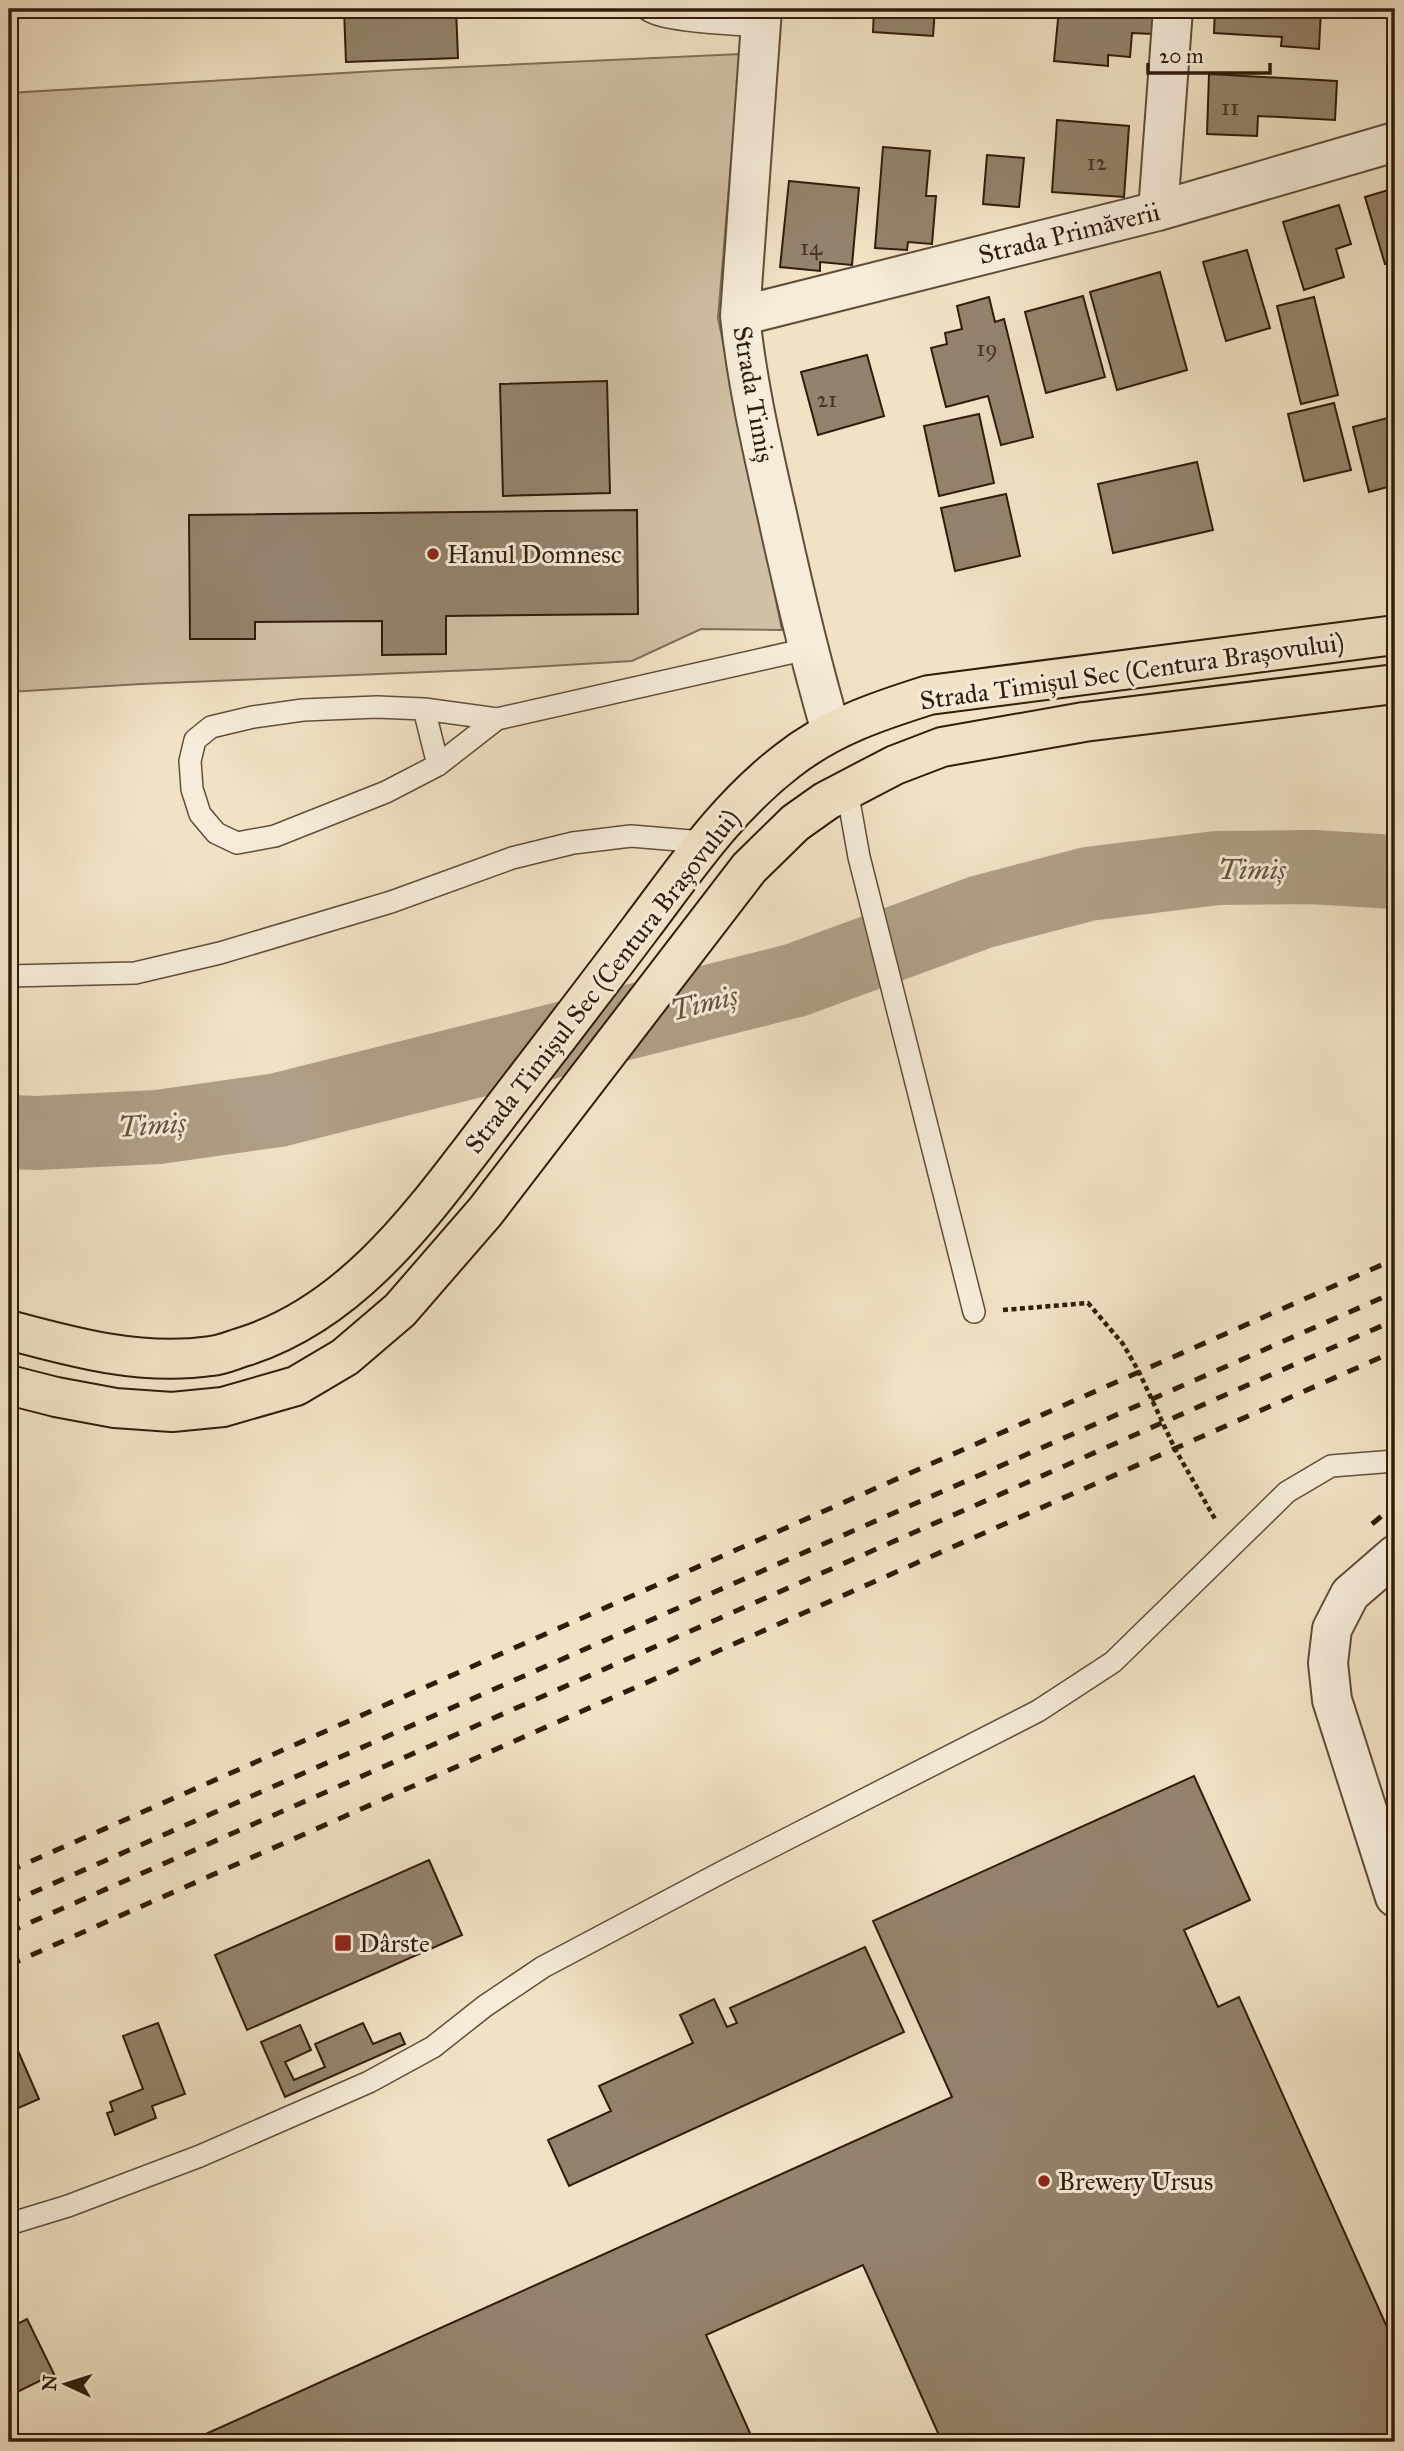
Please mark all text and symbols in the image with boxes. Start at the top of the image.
scale bar [1148,32,1271,76]
text: 20 m [1159,43,1204,69]
house number: 11 [1221,93,1239,121]
house number: 12 [1087,148,1108,176]
street label: Strada Primăverii [975,195,1163,271]
house number: 14 [800,233,823,261]
street label: Strada Timiș [726,323,782,465]
house number: 19 [976,334,998,362]
house number: 21 [817,385,837,413]
place label: Hanul Domnesc [447,538,622,570]
marker: Hanul Domnesc [425,546,441,562]
street label: Strada Timișul Sec (Centura Brașovului) [918,625,1346,717]
street label: Strada Timișul Sec (Centura Brașovului) [458,803,746,1159]
water label: Timiș [1218,852,1287,887]
water label: Timiș [667,978,741,1028]
water label: Timiș [117,1105,188,1145]
place label: Dârste [359,1927,430,1959]
marker: Dârste [333,1933,353,1953]
place label: Brewery Ursus [1058,2165,1213,2197]
marker: Brewery Ursus [1036,2173,1052,2189]
north arrow [32,2350,102,2420]
text: N [38,2374,62,2392]

